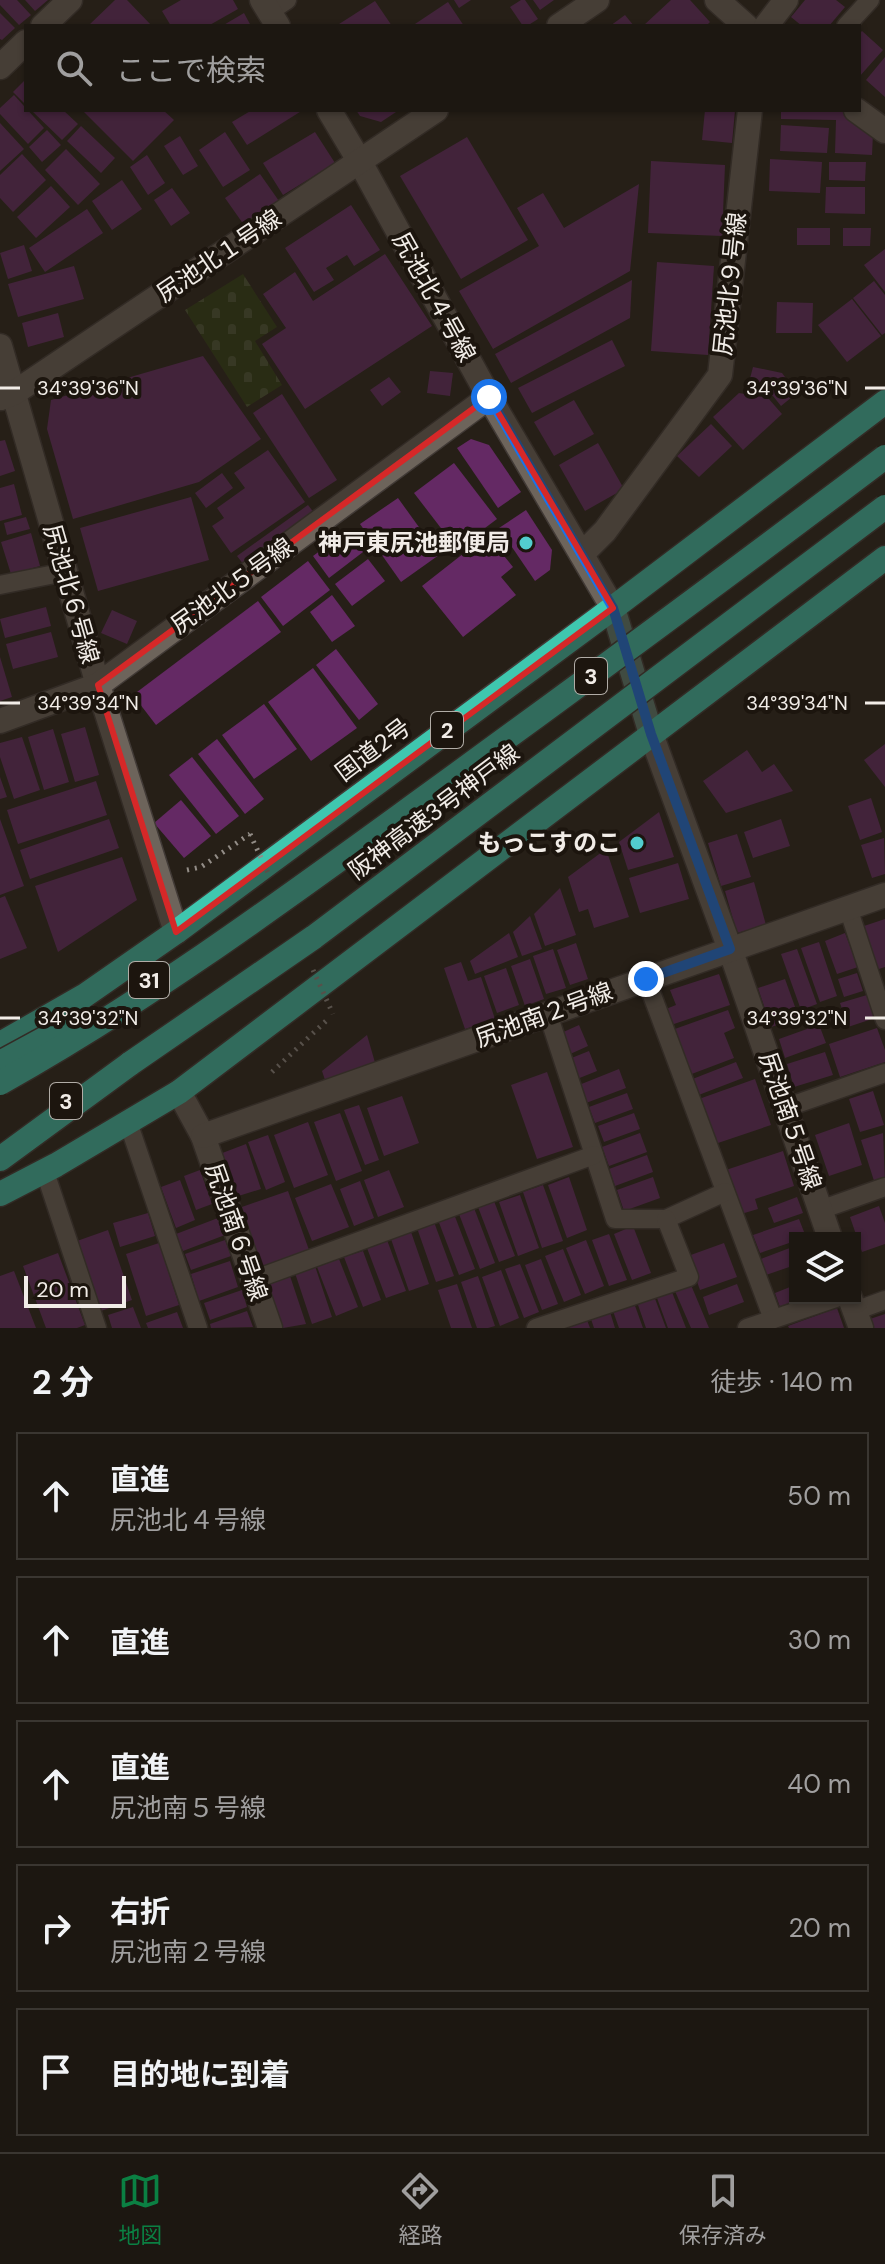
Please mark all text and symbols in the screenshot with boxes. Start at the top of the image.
search box [24,24,861,112]
icon: search [52,46,96,90]
text: ここで検索 [116,51,266,90]
street label: 尻池北１号線 [150,202,287,309]
street label: 尻池北９号線 [707,211,752,357]
street label: 尻池北４号線 [386,226,483,367]
text: 34°39'36"N [37,375,139,401]
text: 34°39'36"N [746,375,848,401]
route start [471,379,507,415]
street label: 尻池北６号線 [37,520,106,667]
place label: 神戸東尻池郵便局 [318,527,510,558]
street label: 尻池北５号線 [164,531,299,640]
marker: 神戸東尻池郵便局 [517,534,535,552]
road number: 3 [575,658,607,694]
text: 34°39'34"N [37,690,139,716]
text: 34°39'34"N [746,690,848,716]
street label: 国道2号 [329,711,416,788]
road number: 2 [431,712,463,748]
street label: 阪神高速3号神戸線 [342,737,525,886]
place label: もっこすのこ [477,827,621,858]
marker: もっこすのこ [628,834,646,852]
route end [628,961,664,997]
road number: 31 [129,962,169,998]
street label: 尻池南２号線 [471,975,617,1054]
text: 34°39'32"N [38,1005,138,1031]
text: 34°39'32"N [747,1005,847,1031]
street label: 尻池南５号線 [752,1048,829,1194]
road number: 3 [50,1083,82,1119]
street label: 尻池南６号線 [198,1159,275,1305]
map controls [789,1232,861,1304]
button: layers [789,1232,861,1304]
scale bar [24,1272,126,1308]
text: 20 m [36,1275,89,1304]
text: 2 分 [32,1360,94,1405]
text: 徒歩 · 140 m [710,1365,853,1399]
text: 直進 [110,1460,170,1499]
icon: ahead [34,1474,78,1518]
text: 50 m [787,1479,851,1513]
text: 尻池北４号線 [110,1503,266,1537]
icon: ahead [34,1618,78,1662]
text: 直進 [110,1623,170,1662]
text: 30 m [788,1623,851,1657]
text: 直進 [110,1748,170,1787]
icon: ahead [34,1762,78,1806]
text: 40 m [787,1767,851,1801]
text: 尻池南５号線 [110,1791,266,1825]
text: 右折 [110,1892,170,1931]
icon: right [34,1906,78,1950]
text: 20 m [788,1911,851,1945]
text: 尻池南２号線 [110,1935,266,1969]
icon: arrive [34,2050,78,2094]
text: 目的地に到着 [110,2055,290,2094]
tab: 地図 [118,2169,162,2250]
tab: 経路 [398,2169,443,2250]
tab: 保存済み [679,2169,767,2250]

